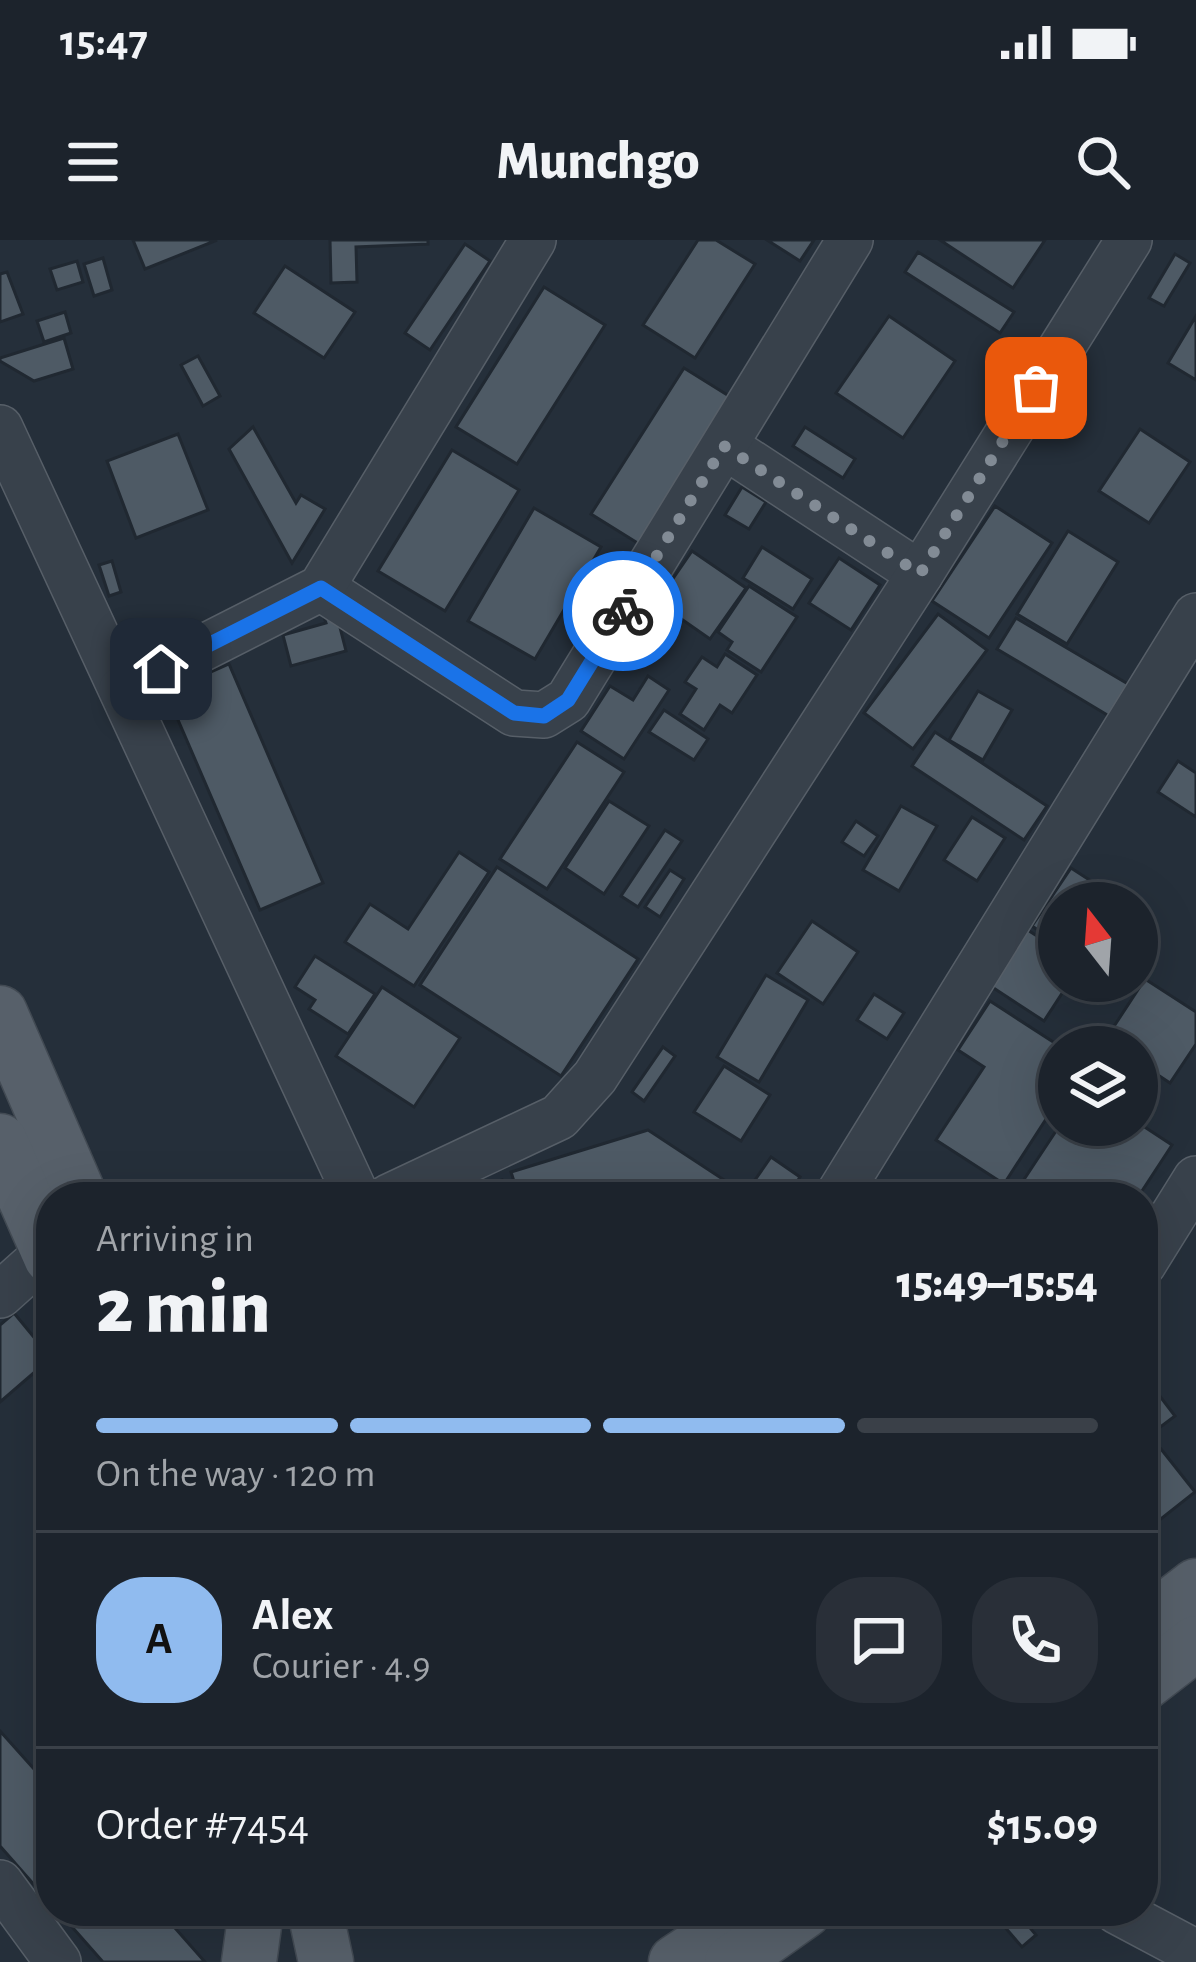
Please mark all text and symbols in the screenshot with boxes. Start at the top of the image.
text: 15:47 [60,19,148,64]
icon: menu [60,129,126,195]
icon: search [1070,129,1136,195]
text: Munchgo [496,135,700,189]
pin [985,337,1087,439]
icon: bag [1003,355,1069,421]
courier [563,551,683,671]
icon: bike [590,578,656,644]
pin [110,618,212,720]
icon: home [128,636,194,702]
north arrow [1038,882,1158,1002]
map controls [1038,882,1158,1146]
button: layers [1038,1026,1158,1146]
text: Arriving in [96,1220,254,1259]
text: 15:49–15:54 [897,1261,1098,1306]
text: 2 min [96,1269,271,1347]
text: On the way · 120 m [96,1455,375,1494]
button: chat [816,1577,942,1703]
button: phone [972,1577,1098,1703]
text: Alex [252,1593,333,1638]
text: A [145,1617,173,1662]
text: Courier · 4.9 [252,1647,431,1686]
text: Order #7454 [96,1803,309,1848]
text: $15.09 [987,1803,1098,1848]

